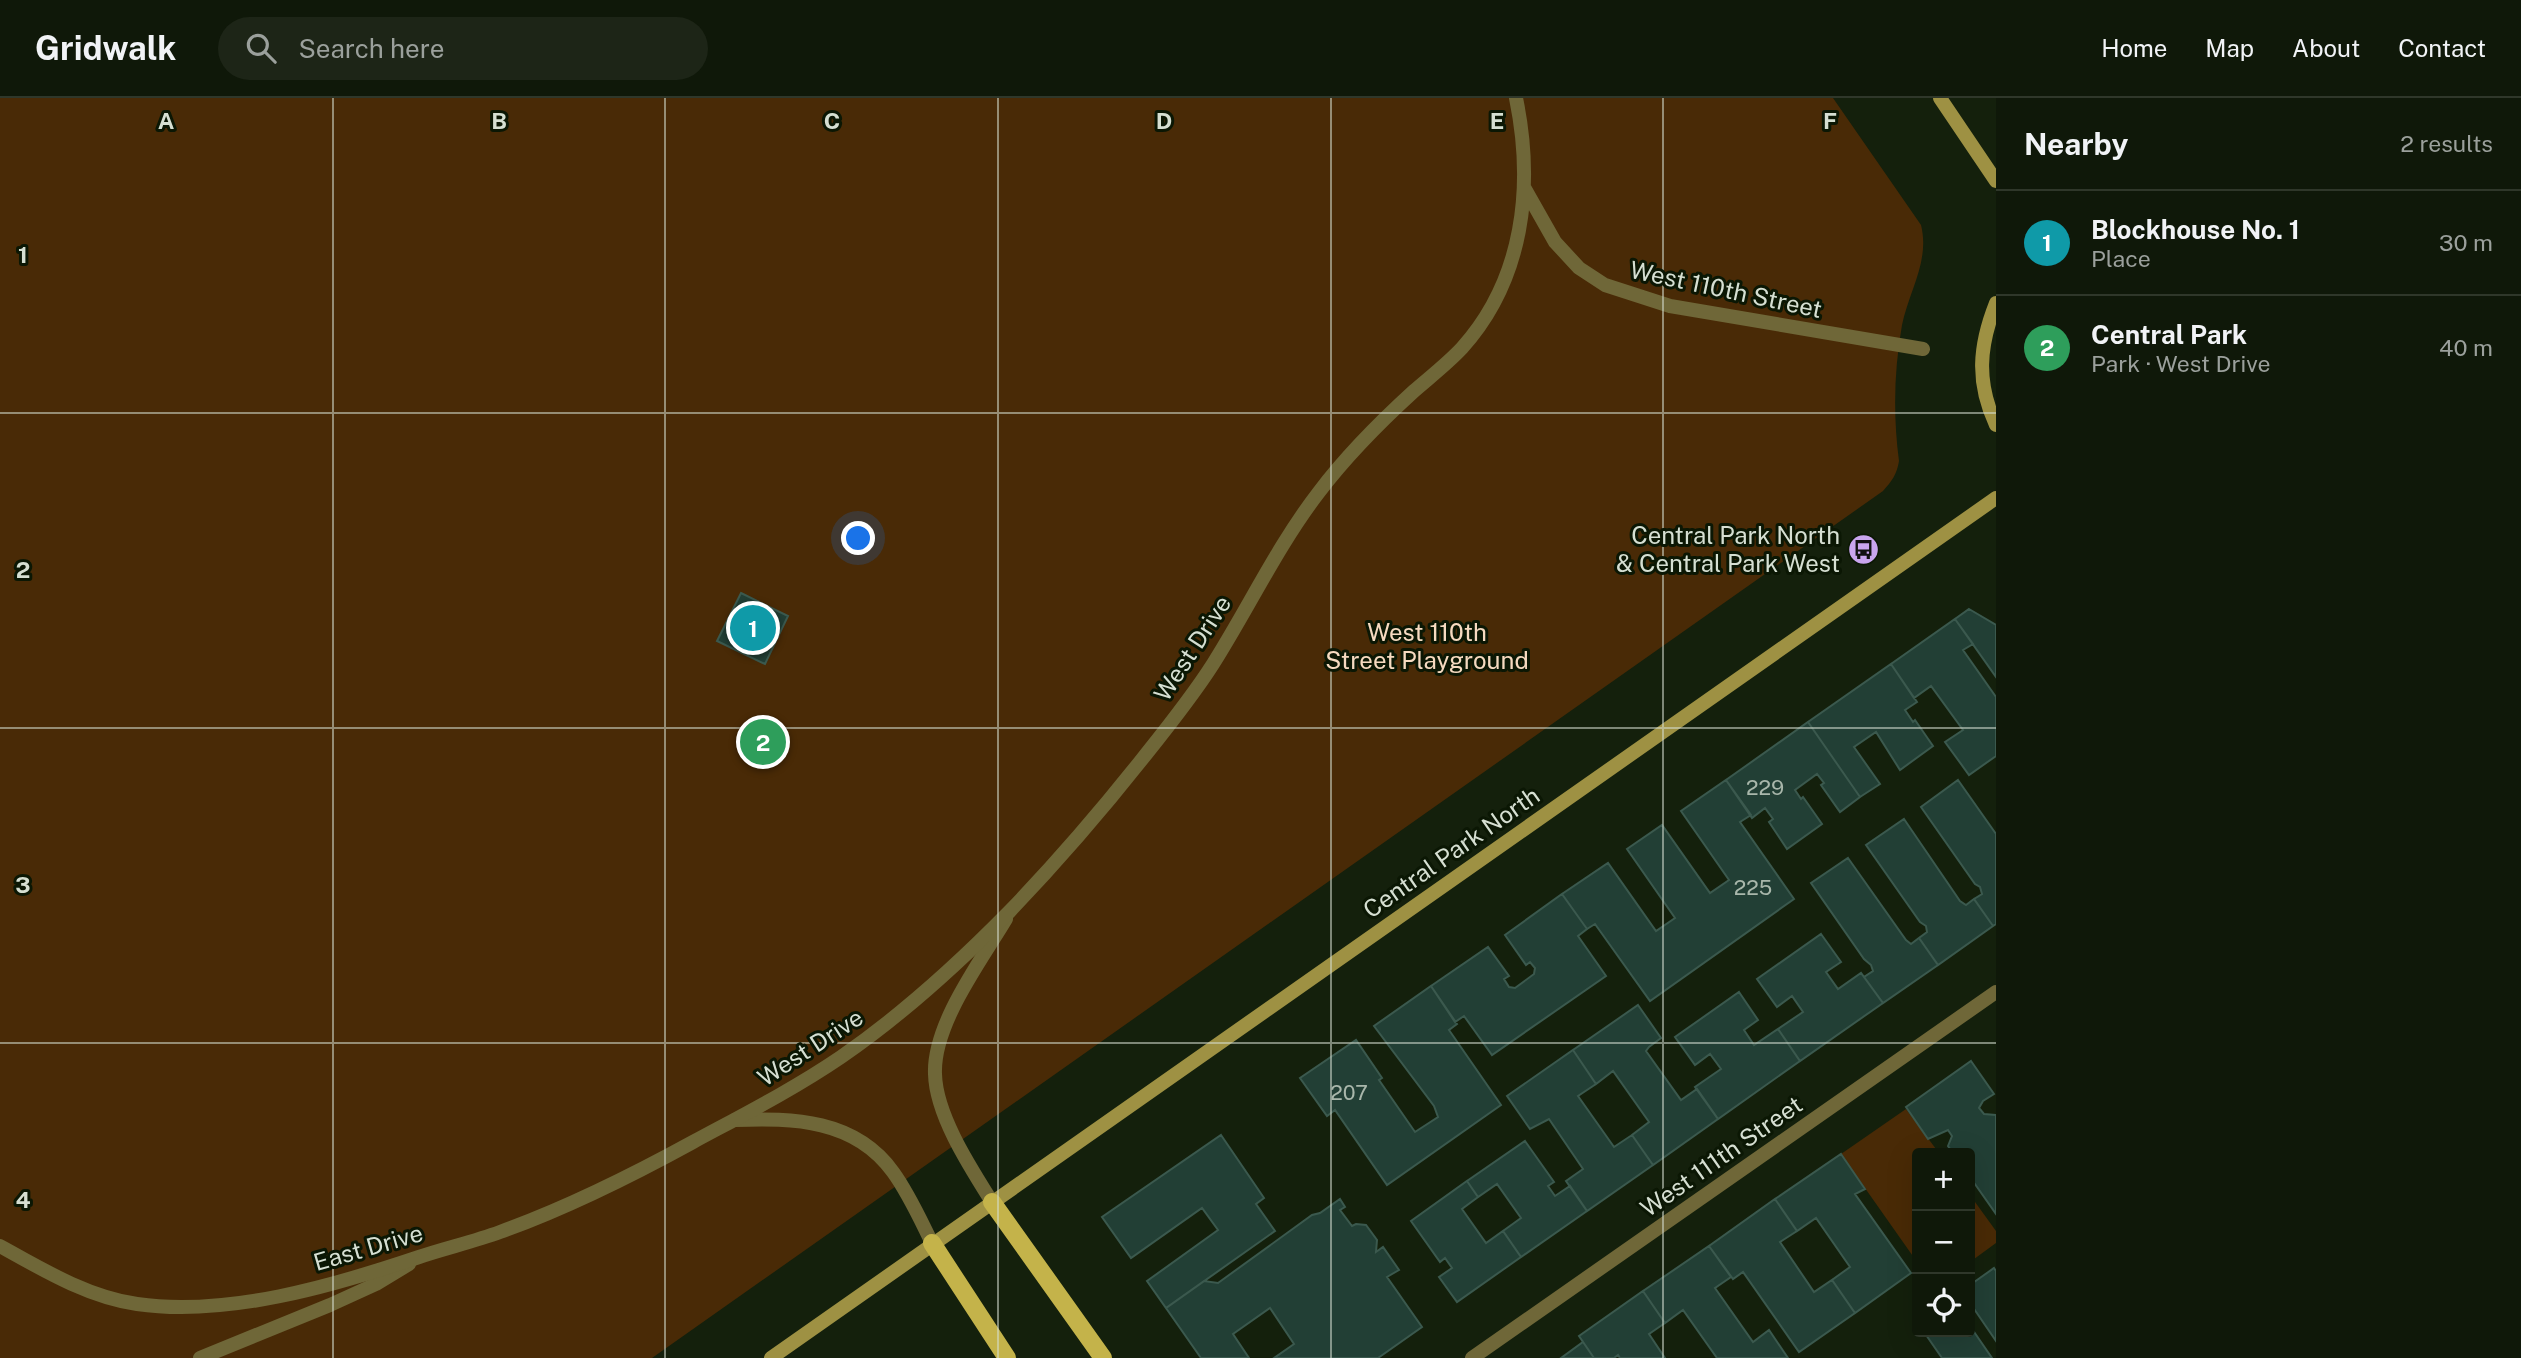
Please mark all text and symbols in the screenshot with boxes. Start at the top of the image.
search box [218,17,708,80]
text: Gridwalk [35,29,176,67]
icon: search [242,29,280,67]
text: Search here [298,33,444,64]
text: Home [2101,34,2167,62]
text: Map [2205,34,2254,62]
text: About [2292,34,2360,62]
text: Contact [2398,34,2486,62]
text: A [158,107,175,134]
text: B [491,107,507,134]
text: C [824,107,840,134]
text: D [1156,107,1172,134]
text: E [1490,107,1504,134]
text: F [1823,107,1837,134]
text: Nearby [2024,126,2128,162]
text: 2 results [2400,130,2493,157]
text: Blockhouse No. 1 [2091,214,2300,245]
text: 1 [2042,229,2052,256]
text: 30 m [2439,229,2493,256]
text: 1 [18,241,28,268]
text: Place [2091,245,2151,272]
street label: West 110th Street [1627,255,1825,323]
text: Central Park [2091,319,2247,350]
text: 2 [2040,334,2054,361]
text: 40 m [2439,334,2493,361]
text: Park · West Drive [2091,350,2271,377]
your location [841,521,875,555]
place label: Central Park North & Central Park West [1616,521,1840,577]
bus stop icon: Central Park North & Central Park West [1846,532,1880,566]
text: 2 [16,556,30,583]
street label: West Drive [1148,590,1236,706]
pin: 1 [730,602,776,654]
park label: West 110th Street Playground [1325,618,1529,674]
pin: 2 [740,716,786,768]
house number: 229 [1746,775,1784,800]
street label: Central Park North [1357,781,1545,923]
text: 3 [15,871,31,898]
house number: 225 [1734,875,1772,900]
street label: West Drive [752,1003,868,1091]
house number: 207 [1330,1080,1368,1105]
street label: West 111th Street [1635,1090,1807,1222]
map controls [1912,1148,1975,1337]
button: + [1912,1148,1975,1211]
text: 4 [15,1186,31,1213]
button: − [1912,1211,1975,1274]
street label: East Drive [310,1218,426,1276]
button: locate [1912,1274,1975,1337]

